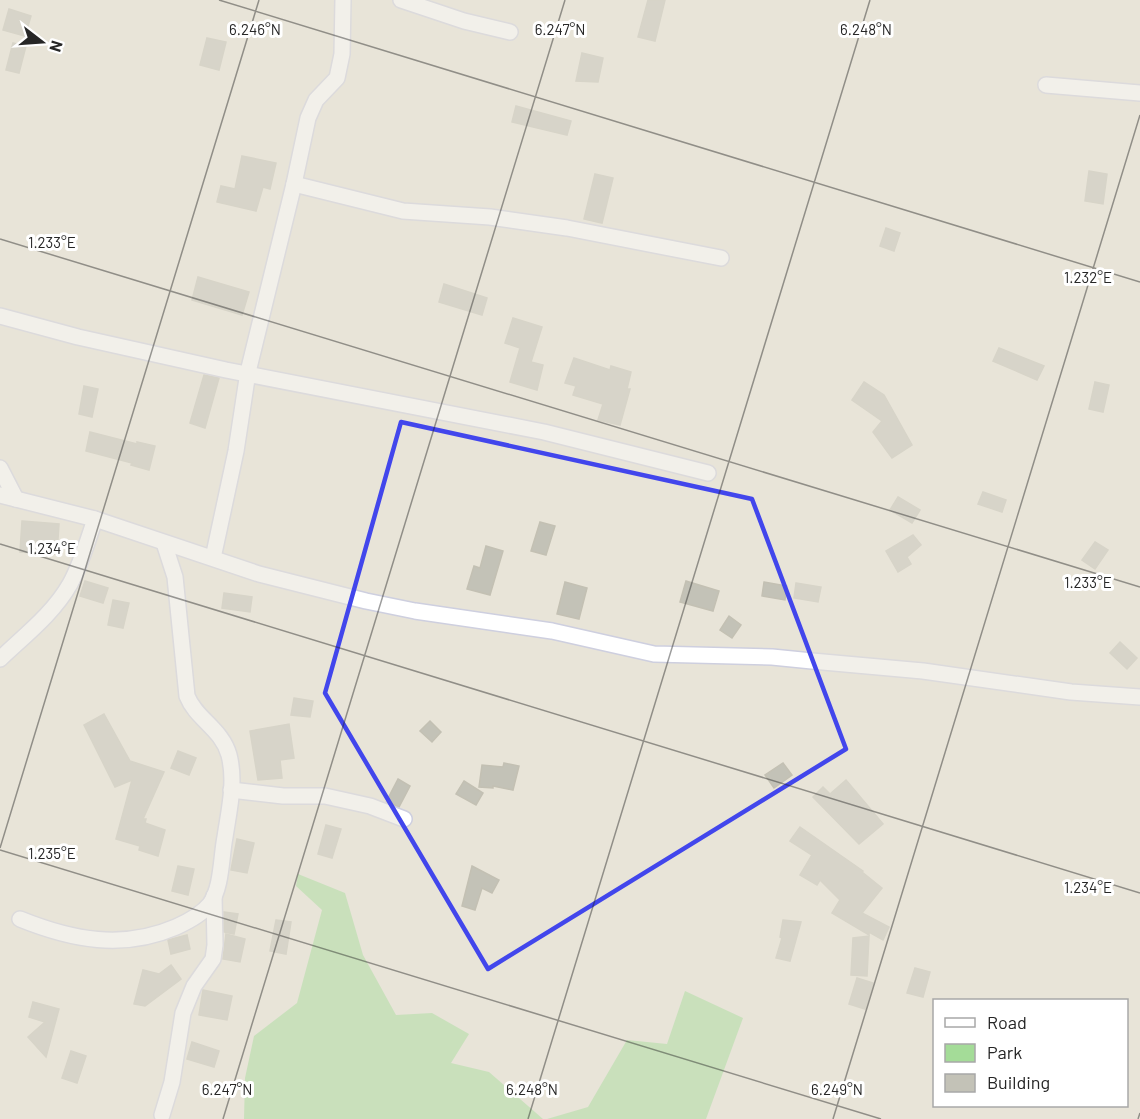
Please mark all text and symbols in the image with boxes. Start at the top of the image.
north arrow [12,12,72,72]
text: 6.246°N [229,20,281,38]
text: 6.247°N [535,20,585,38]
text: 6.248°N [840,20,892,38]
text: N [46,39,67,54]
text: 1.233°E [28,233,76,251]
text: 1.232°E [1064,268,1112,286]
text: 1.234°E [28,539,76,557]
text: 1.233°E [1064,573,1112,591]
text: 1.235°E [28,844,76,862]
text: 1.234°E [1064,878,1112,896]
legend [933,999,1128,1107]
text: Road [987,1011,1027,1033]
text: Park [987,1041,1022,1063]
text: Building [987,1071,1050,1093]
text: 6.247°N [202,1080,252,1098]
text: 6.248°N [506,1080,558,1098]
text: 6.249°N [811,1080,863,1098]

